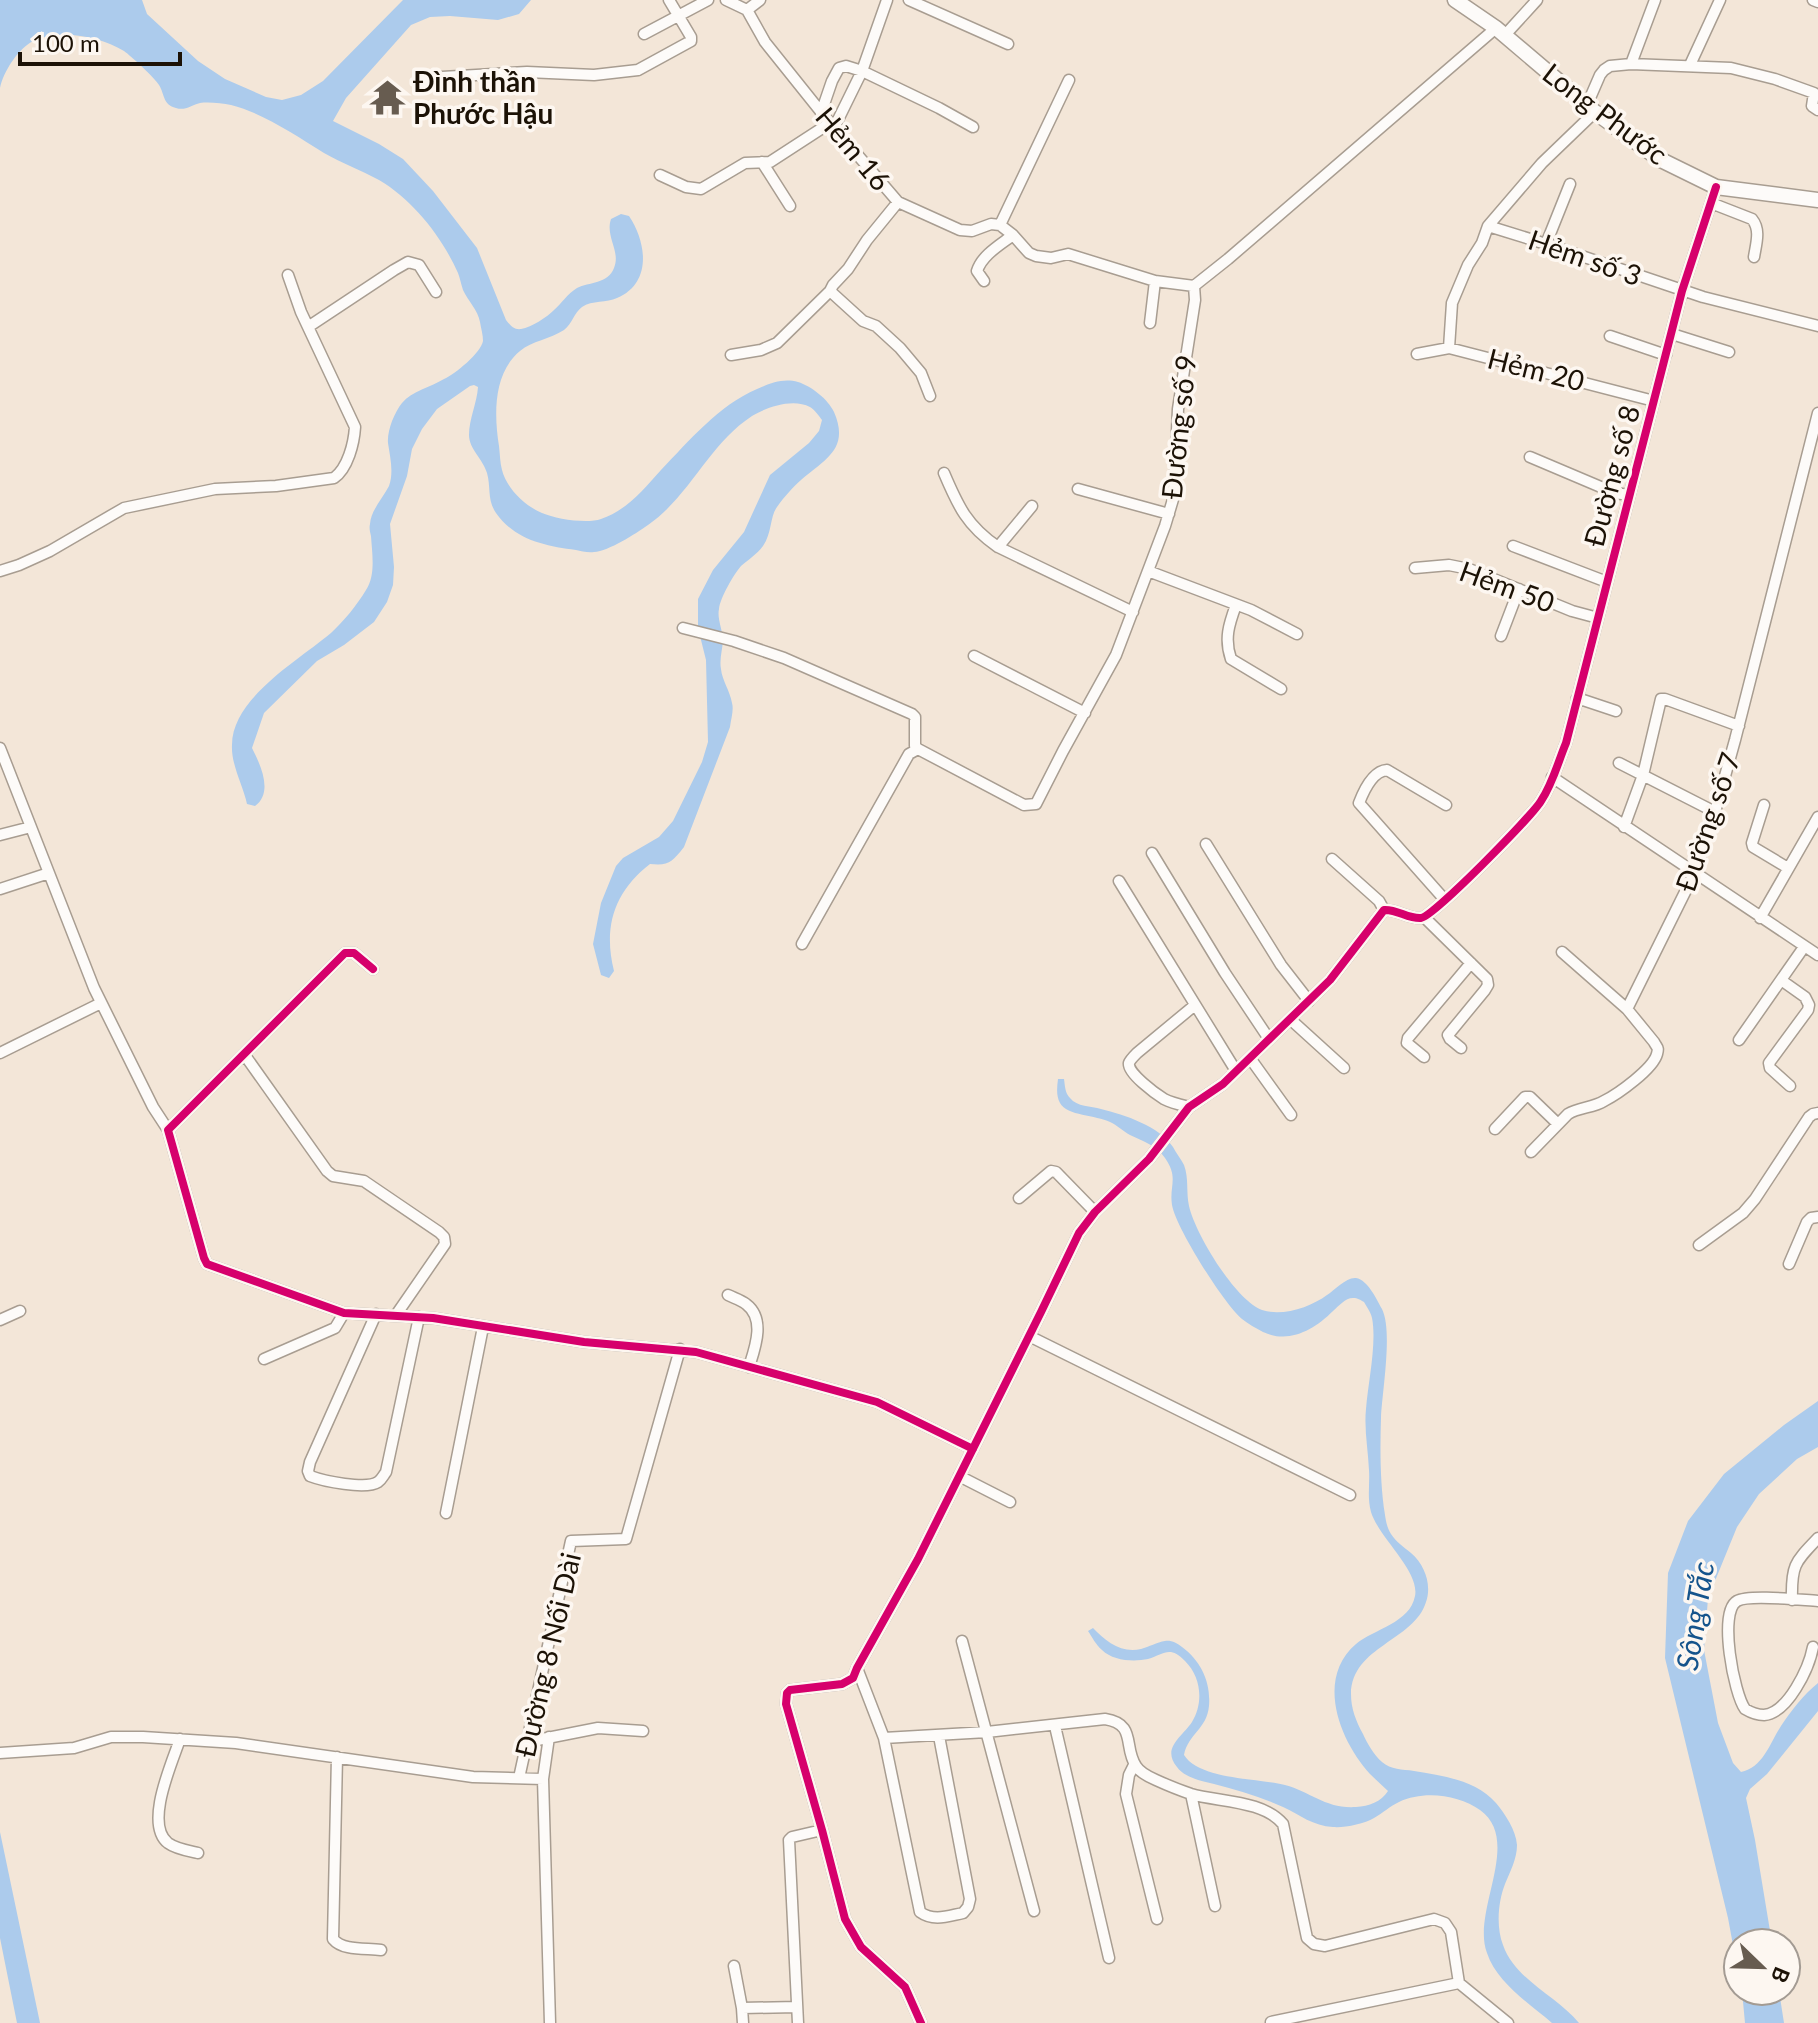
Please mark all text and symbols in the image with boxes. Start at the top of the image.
scale bar [20,16,180,66]
text: 100 m [32,28,100,57]
street label: Long Phước [1537,55,1675,171]
place label: Đình thần Phước Hậu [412,64,553,130]
temple icon: Đình thần Phước Hậu [368,79,406,117]
street label: Hẻm 16 [809,100,898,197]
street label: Hẻm số 3 [1524,222,1646,292]
street label: Hẻm 20 [1484,341,1588,397]
street label: Đường số 9 [1154,353,1202,501]
street label: Đường số 8 [1576,401,1646,550]
street label: Hẻm 50 [1455,553,1559,619]
street label: Đường số 7 [1667,748,1747,896]
street label: Đường 8 Nối Dài [507,1549,587,1760]
water label: Sông Tắc [1668,1559,1720,1672]
north arrow [1722,1927,1802,2007]
text: B [1766,1963,1796,1987]

